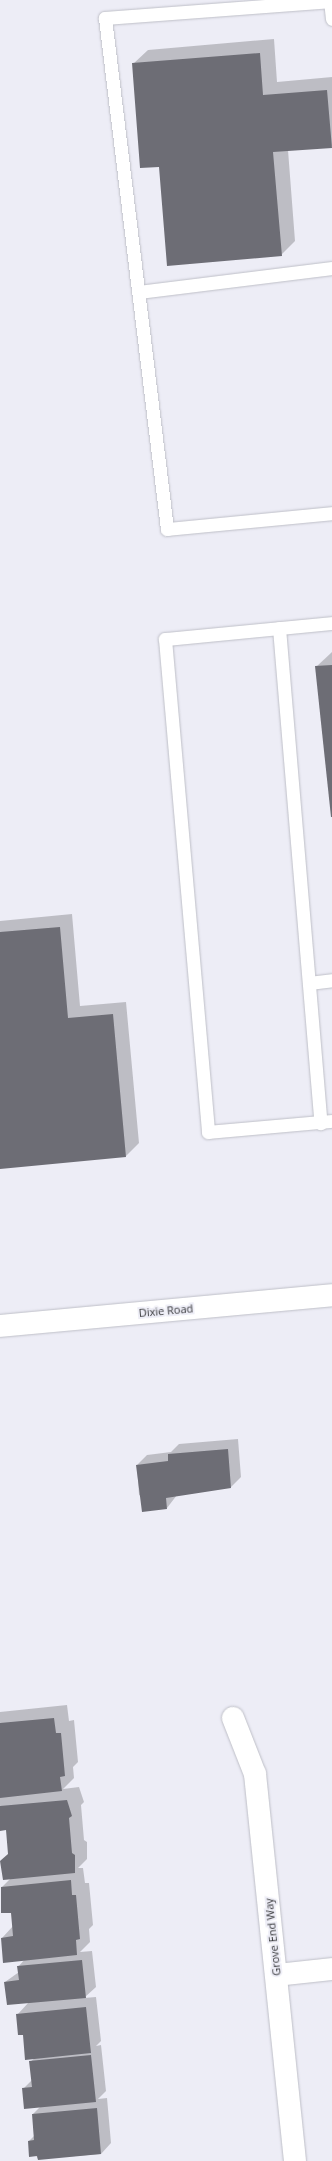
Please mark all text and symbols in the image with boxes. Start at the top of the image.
street label: Dixie Road [138,1302,194,1320]
street label: Grove End Way [262,1898,284,1976]

